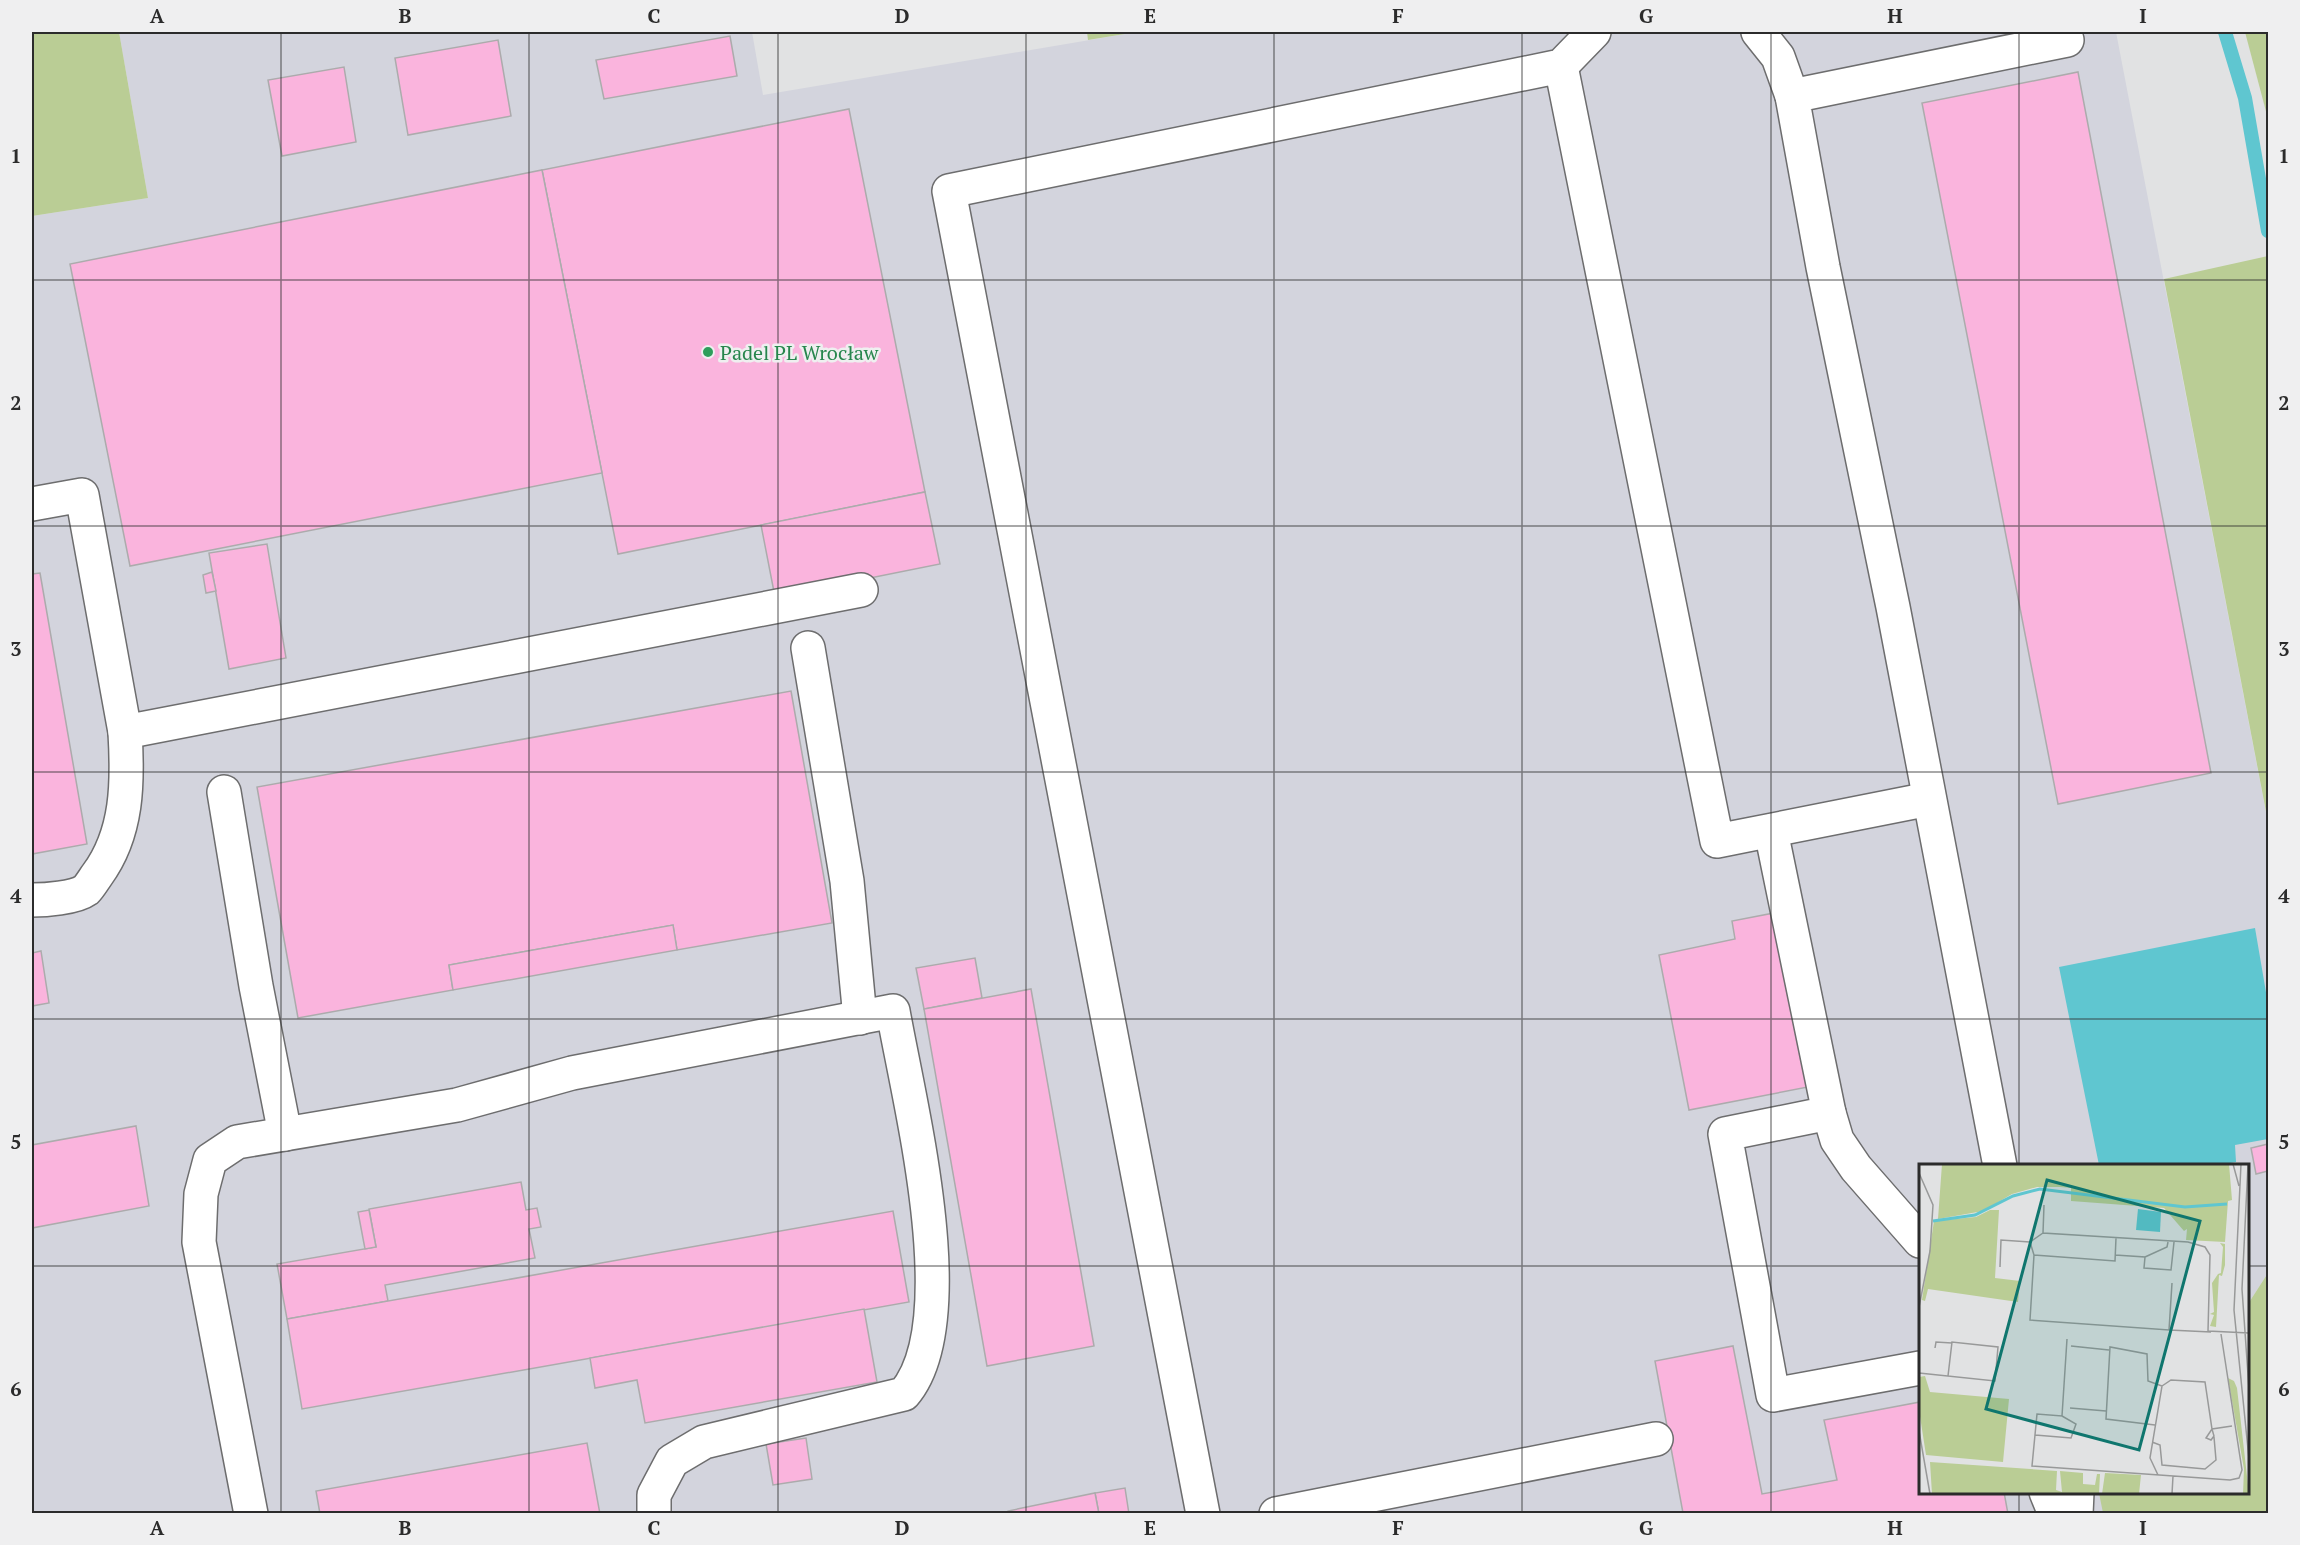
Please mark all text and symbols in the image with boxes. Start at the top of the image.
text: A [150,2,165,29]
text: B [399,2,412,29]
text: C [647,2,661,29]
text: D [895,2,909,29]
text: E [1144,2,1156,29]
text: F [1392,2,1404,29]
text: G [1639,2,1653,29]
text: H [1887,2,1903,29]
text: I [2139,2,2147,29]
text: 1 [10,142,22,169]
text: 1 [2278,142,2290,169]
place label: Padel PL Wrocław [720,339,879,366]
marker: Padel PL Wrocław [701,345,715,359]
text: 2 [10,389,22,416]
text: 2 [2278,389,2290,416]
text: 3 [10,635,22,662]
text: 3 [2278,635,2290,662]
text: 4 [10,882,22,909]
text: 4 [2278,882,2290,909]
text: 5 [10,1128,22,1155]
text: 5 [2278,1128,2290,1155]
inset map [1919,1164,2249,1494]
text: 6 [10,1375,22,1402]
text: 6 [2278,1375,2290,1402]
text: A [150,1514,165,1541]
text: B [399,1514,412,1541]
text: C [647,1514,661,1541]
text: D [895,1514,909,1541]
text: E [1144,1514,1156,1541]
text: F [1392,1514,1404,1541]
text: G [1639,1514,1653,1541]
text: H [1887,1514,1903,1541]
text: I [2139,1514,2147,1541]

